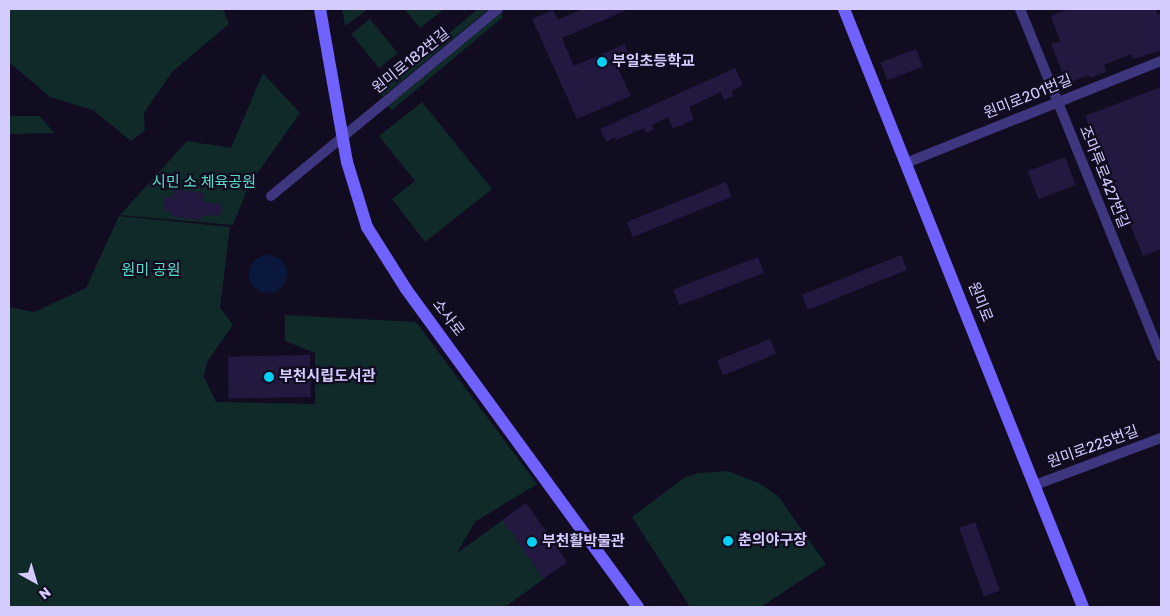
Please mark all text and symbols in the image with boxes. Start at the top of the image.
street label: 원미로182번길 [369,25,453,97]
place label: 부일초등학교 [612,53,695,71]
marker: 부일초등학교 [596,56,608,68]
street label: 원미로201번길 [981,71,1075,123]
street label: 조마루로427번길 [1075,123,1133,231]
park label: 시민 소 체육공원 [152,174,256,192]
park label: 원미 공원 [122,262,180,280]
street label: 원미로 [964,279,996,325]
street label: 소사로 [428,296,468,340]
place label: 부천시립도서관 [279,368,376,386]
marker: 부천시립도서관 [263,371,275,383]
street label: 원미로225번길 [1045,422,1141,472]
place label: 춘의야구장 [738,532,807,550]
place label: 부천활박물관 [542,533,625,551]
marker: 춘의야구장 [722,535,734,547]
marker: 부천활박물관 [526,536,538,548]
north arrow [10,556,60,606]
text: N [35,583,54,603]

